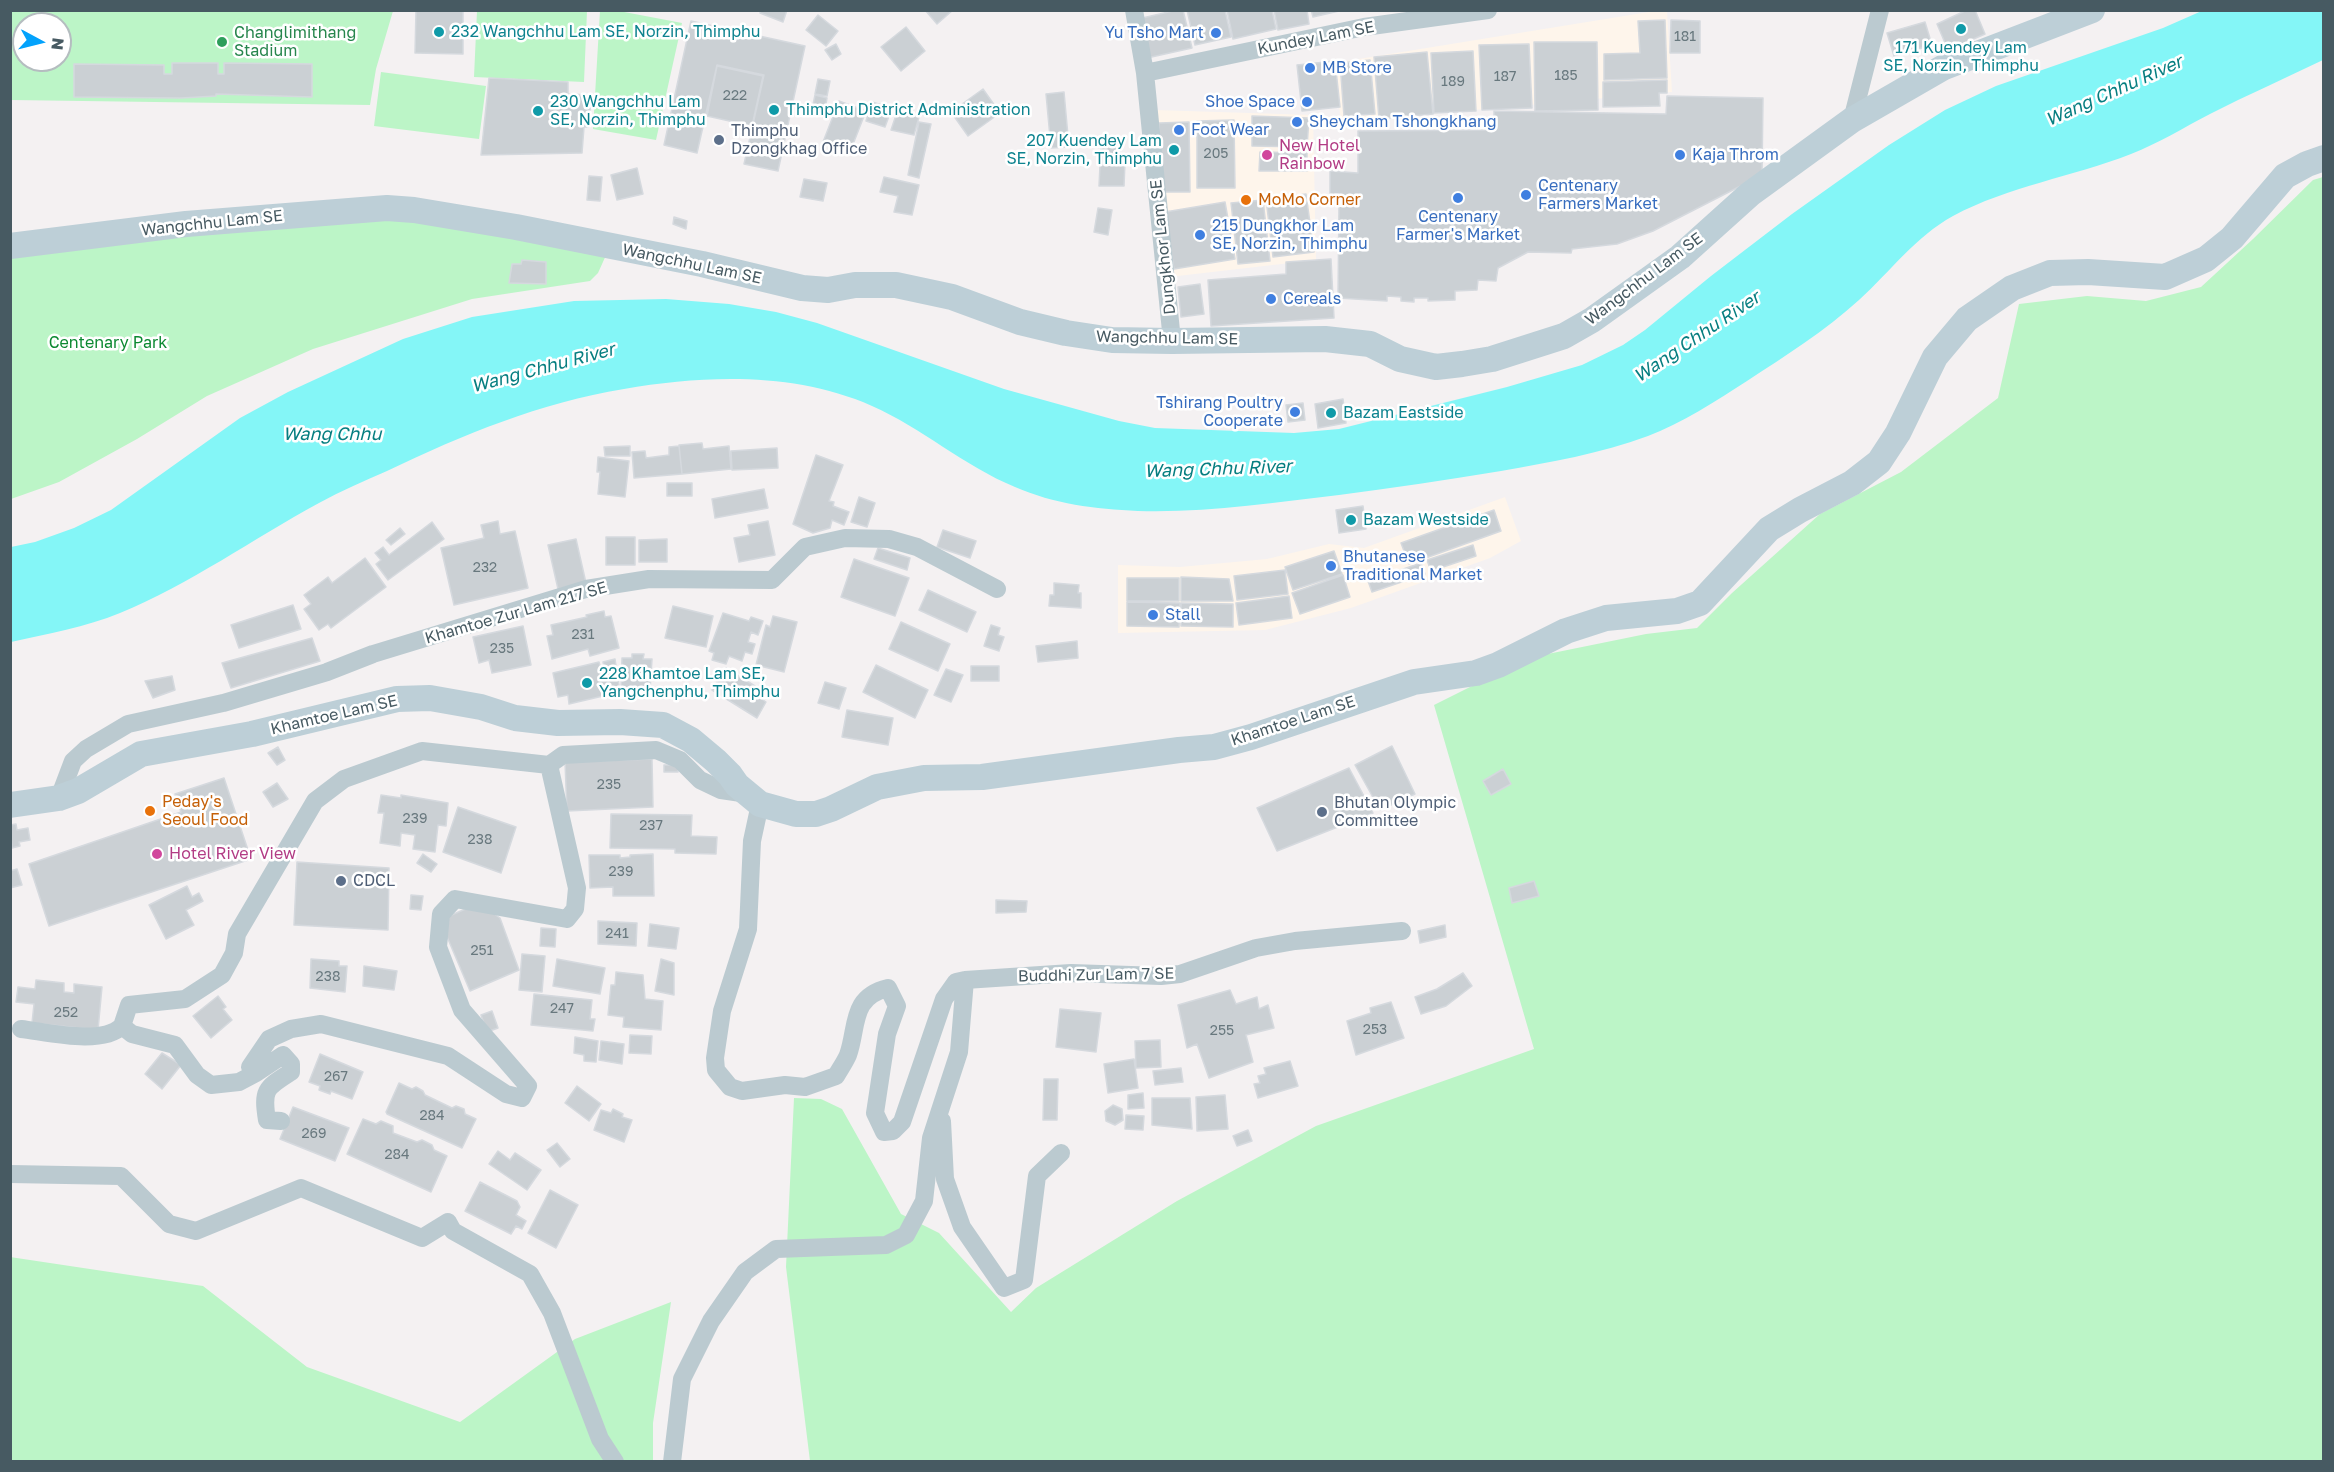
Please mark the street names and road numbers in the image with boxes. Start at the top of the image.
street label: Kundey Lam SE [1256,17,1376,59]
street label: Dungkhor Lam SE [1146,178,1180,316]
street label: Wangchhu Lam SE [140,206,284,240]
street label: Wangchhu Lam SE [1582,229,1706,329]
street label: Wangchhu Lam SE [621,240,763,288]
street label: Wangchhu Lam SE [1096,327,1238,349]
street label: Khamtoe Zur Lam 217 SE [423,578,609,648]
street label: Khamtoe Lam SE [269,691,399,739]
street label: Khamtoe Lam SE [1228,692,1358,750]
street label: Buddhi Zur Lam 7 SE [1018,964,1174,986]

